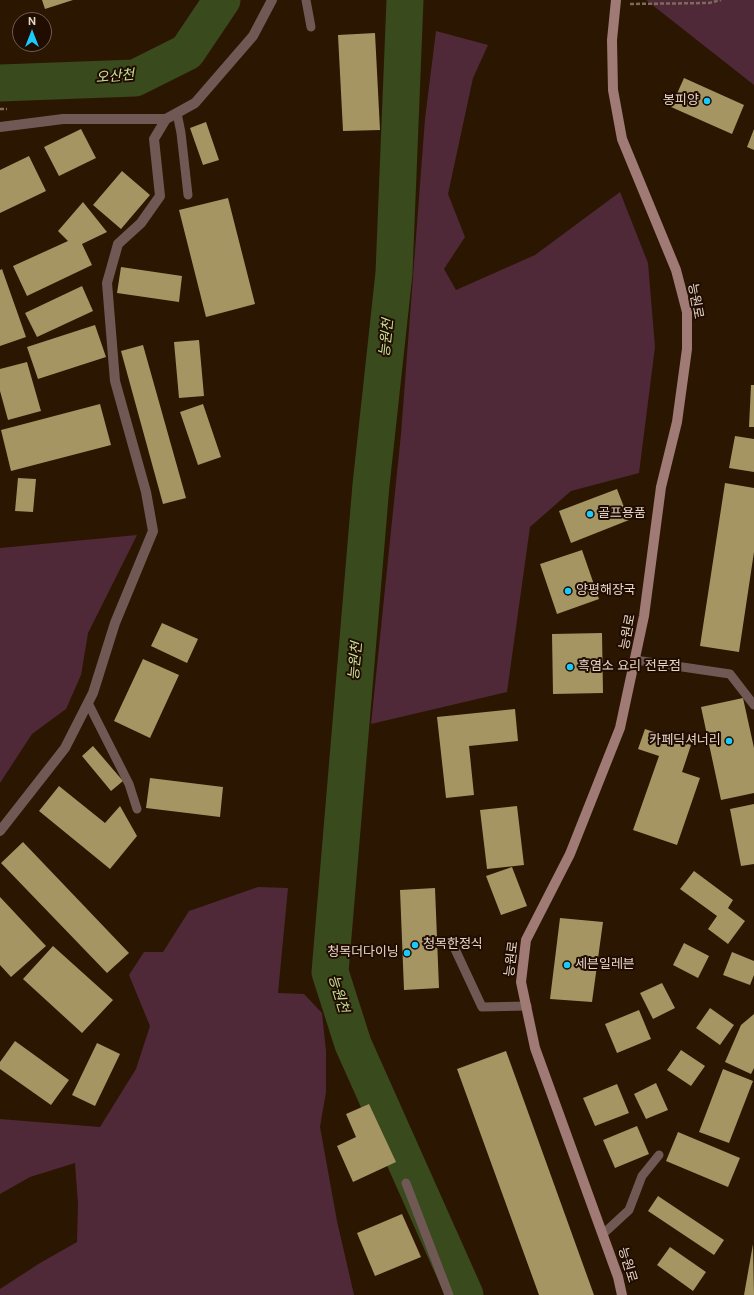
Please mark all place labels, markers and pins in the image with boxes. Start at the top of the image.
place label: 봉피양 [663,93,699,109]
marker: 봉피양 [702,96,712,106]
place label: 골프용품 [598,506,646,522]
marker: 골프용품 [585,509,595,519]
place label: 양평해장국 [576,583,636,599]
marker: 양평해장국 [563,586,573,596]
place label: 흑염소 요리 전문점 [578,659,681,675]
marker: 흑염소 요리 전문점 [565,662,575,672]
place label: 카페딕셔너리 [649,733,721,749]
marker: 카페딕셔너리 [724,736,734,746]
place label: 청목한정식 [423,937,483,953]
marker: 청목한정식 [410,940,420,950]
place label: 청목더다이닝 [327,945,399,961]
marker: 청목더다이닝 [402,948,412,958]
place label: 세븐일레븐 [575,957,635,973]
marker: 세븐일레븐 [562,960,572,970]

